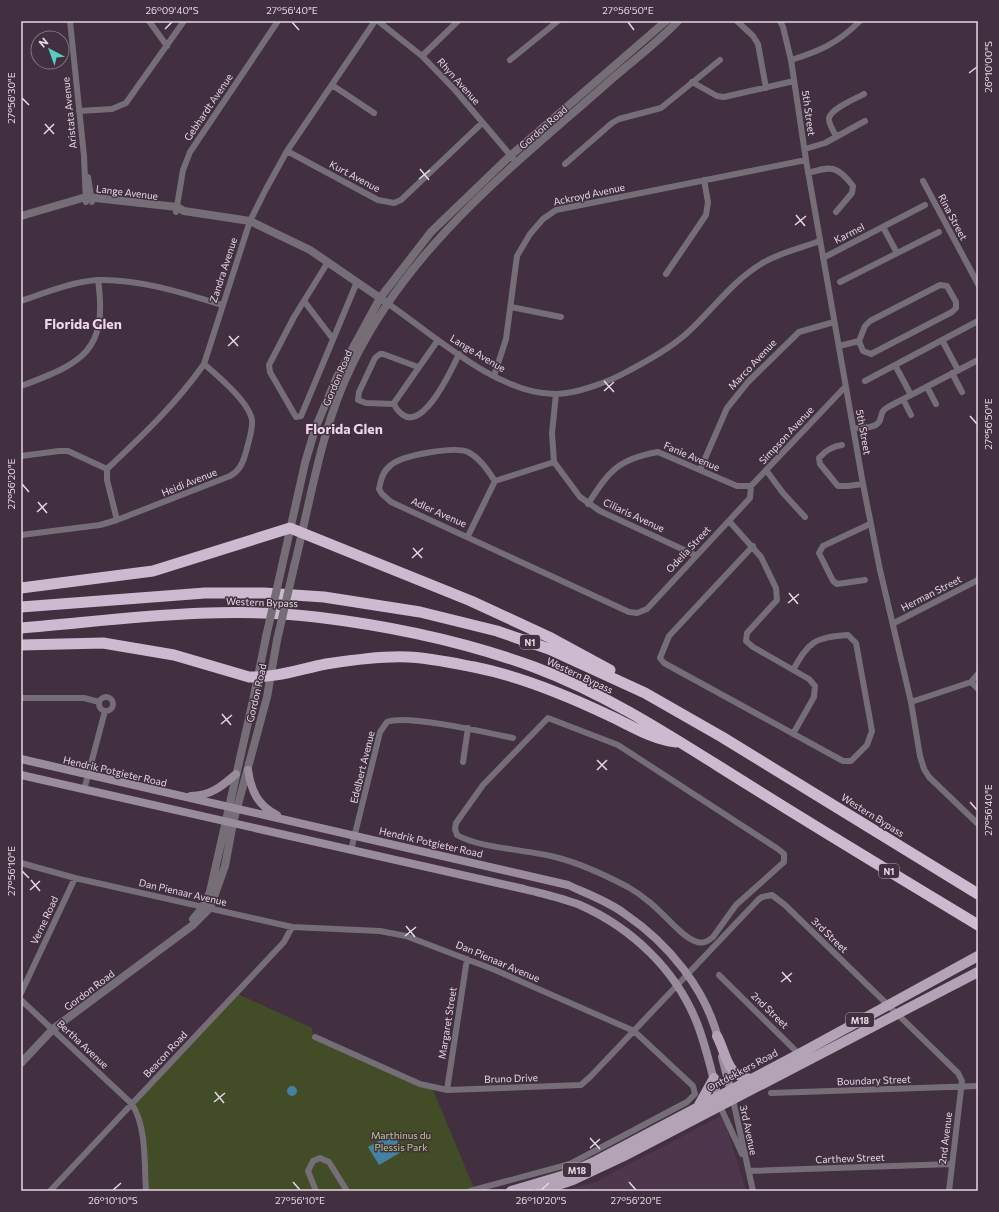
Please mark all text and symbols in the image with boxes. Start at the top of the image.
text: 26°09'40"S [146,4,199,16]
text: 27°56'40"E [266,4,318,16]
text: 27°56'50"E [602,4,654,16]
north arrow [30,30,70,70]
text: N [36,34,50,50]
text: 26°10'00"S [982,41,994,93]
street label: Rhyn Avenue [435,55,483,107]
street label: Gebhardt Avenue [181,71,235,143]
text: 27°56'30"E [5,72,17,124]
street label: Aristata Avenue [59,77,79,149]
street label: 5th Street [800,90,818,136]
street label: Gordon Road [516,103,570,151]
street label: Kurt Avenue [328,158,382,194]
street label: Ackroyd Avenue [552,181,626,207]
street label: Lange Avenue [95,182,159,202]
street label: Rina Street [936,192,970,242]
street label: Karmel [832,220,866,246]
street label: Zandra Avenue [207,236,239,304]
district label: Florida Glen [44,315,122,332]
street label: Lange Avenue [448,332,508,374]
street label: Marco Avenue [726,336,778,392]
street label: Gordon Road [320,348,354,408]
text: 27°56'50"E [982,398,994,450]
street label: Simpson Avenue [756,404,816,466]
street label: 5th Street [854,408,874,456]
district label: Florida Glen [305,420,383,437]
street label: Fanie Avenue [662,439,722,473]
text: 27°56'20"E [5,458,17,510]
street label: Heidi Avenue [159,465,219,499]
street label: Adler Avenue [409,494,469,530]
street label: Ciliaris Avenue [601,496,667,534]
street label: Odelia Street [663,523,713,575]
street label: Herman Street [899,573,963,613]
street label: Western Bypass [226,595,299,609]
road number: N1 [520,635,540,649]
street label: Western Bypass [545,654,616,696]
street label: Gordon Road [243,662,269,724]
street label: Edelbert Avenue [347,730,377,804]
street label: Hendrik Potgieter Road [62,753,168,789]
text: 27°56'40"E [982,784,994,836]
street label: Western Bypass [839,791,907,839]
street label: Hendrik Potgieter Road [378,824,484,860]
text: 27°56'10"E [5,846,17,896]
road number: N1 [879,864,899,878]
street label: Dan Pienaar Avenue [138,876,228,908]
street label: Verne Road [28,894,60,946]
street label: 3rd Street [809,915,851,955]
street label: Dan Pienaar Avenue [454,938,542,984]
street label: Gordon Road [61,967,117,1013]
street label: Margaret Street [435,986,459,1060]
street label: 2nd Street [749,989,791,1031]
road number: M18 [846,1013,874,1027]
street label: Bertha Avenue [55,1017,111,1071]
street label: Beacon Road [141,1028,190,1080]
street label: Ontdekkers Road [705,1046,780,1094]
street label: Bruno Drive [484,1071,538,1085]
street label: Boundary Street [837,1073,911,1087]
street label: 3rd Avenue [738,1104,760,1156]
street label: 2nd Avenue [936,1111,954,1165]
park label: Marthinus du Plessis Park [371,1129,431,1153]
street label: Carthew Street [815,1151,885,1165]
road number: M18 [563,1163,591,1177]
text: 26°10'10"S [88,1194,138,1206]
text: 27°56'10"E [275,1194,325,1206]
text: 26°10'20"S [516,1194,566,1206]
text: 27°56'20"E [610,1194,662,1206]

